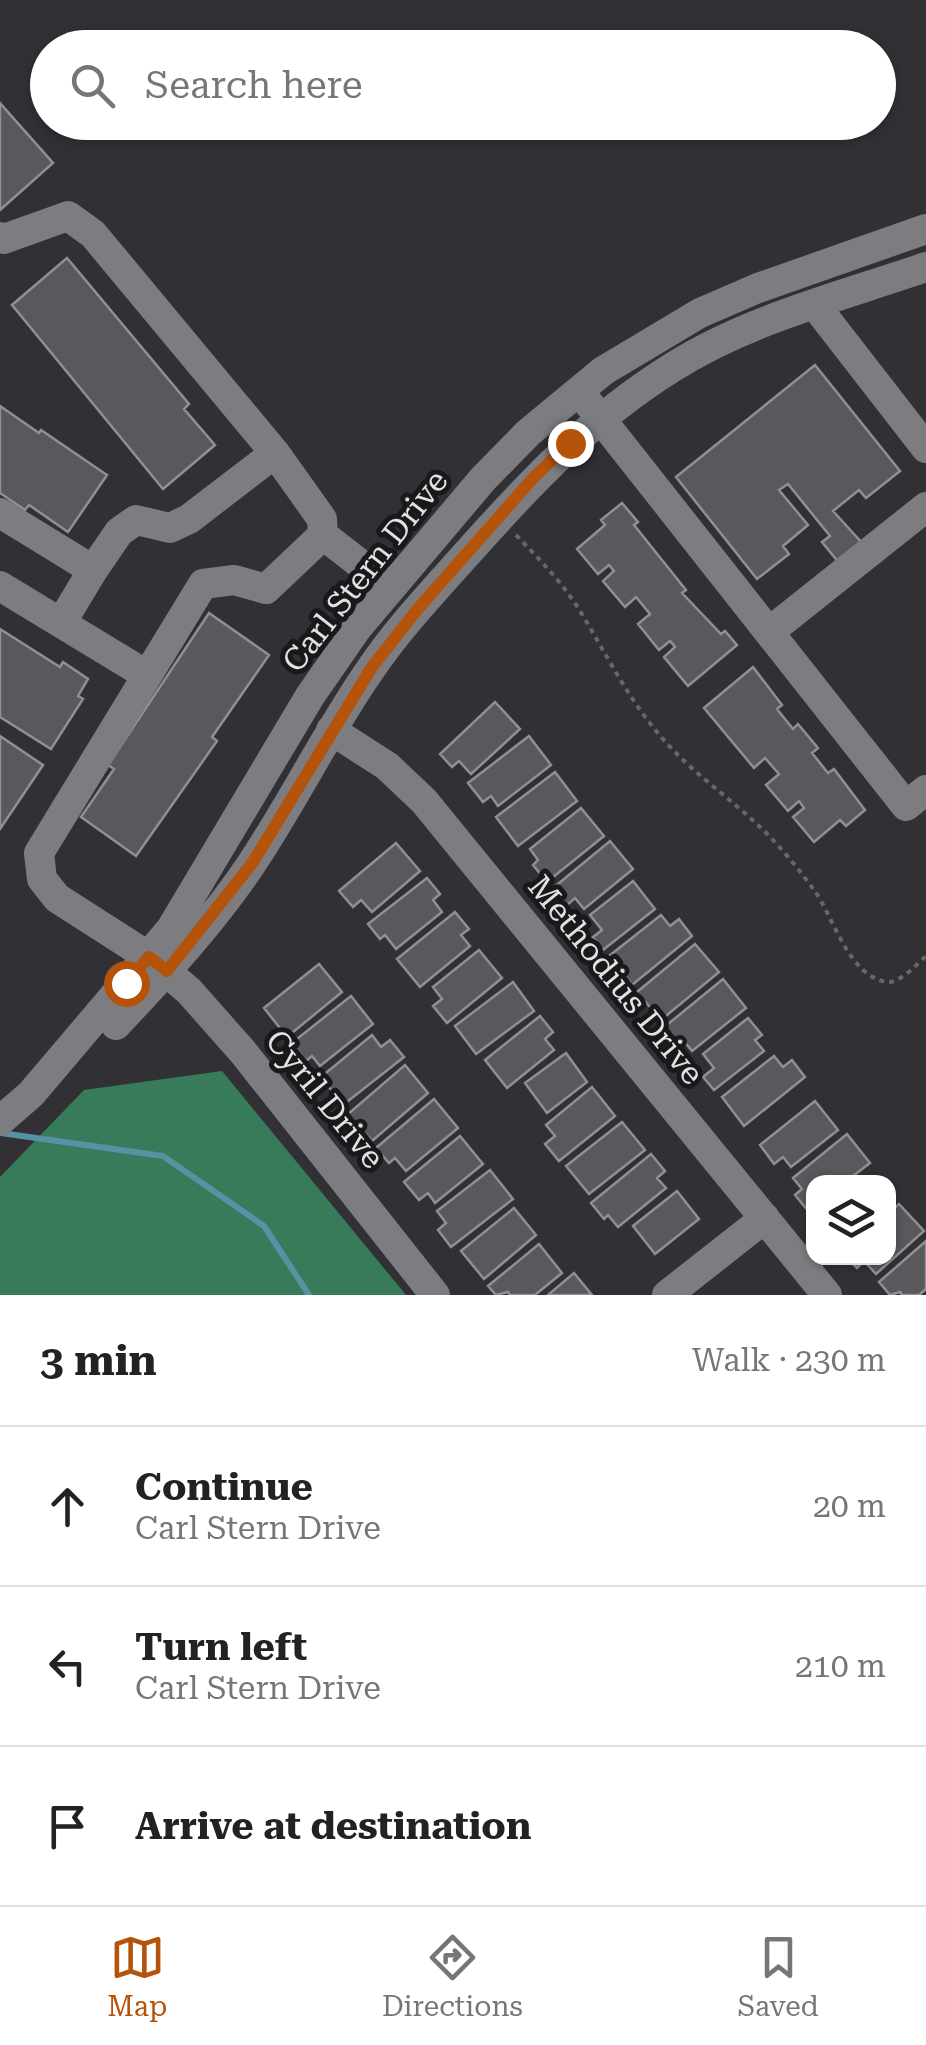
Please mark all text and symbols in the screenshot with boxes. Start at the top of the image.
search box [30,30,896,140]
icon: search [65,58,120,113]
text: Search here [145,63,363,107]
route end [548,421,594,467]
street label: Carl Stern Drive [274,462,456,680]
street label: Methodius Drive [520,868,712,1092]
route start [104,961,150,1007]
street label: Cyril Drive [258,1022,392,1176]
map controls [806,1175,896,1265]
button: layers [806,1175,896,1265]
text: 3 min [40,1336,157,1385]
text: Walk · 230 m [692,1341,886,1379]
text: Continue [135,1465,313,1509]
icon: ahead [40,1479,95,1534]
text: 20 m [813,1487,886,1525]
text: Carl Stern Drive [135,1509,381,1547]
text: Turn left [135,1625,307,1669]
icon: left [40,1639,95,1694]
text: 210 m [795,1647,886,1685]
text: Carl Stern Drive [135,1669,381,1707]
icon: arrive [40,1799,95,1854]
text: Arrive at destination [135,1804,531,1848]
tab: Map [107,1930,167,2023]
tab: Directions [382,1930,523,2023]
tab: Saved [737,1930,819,2023]

